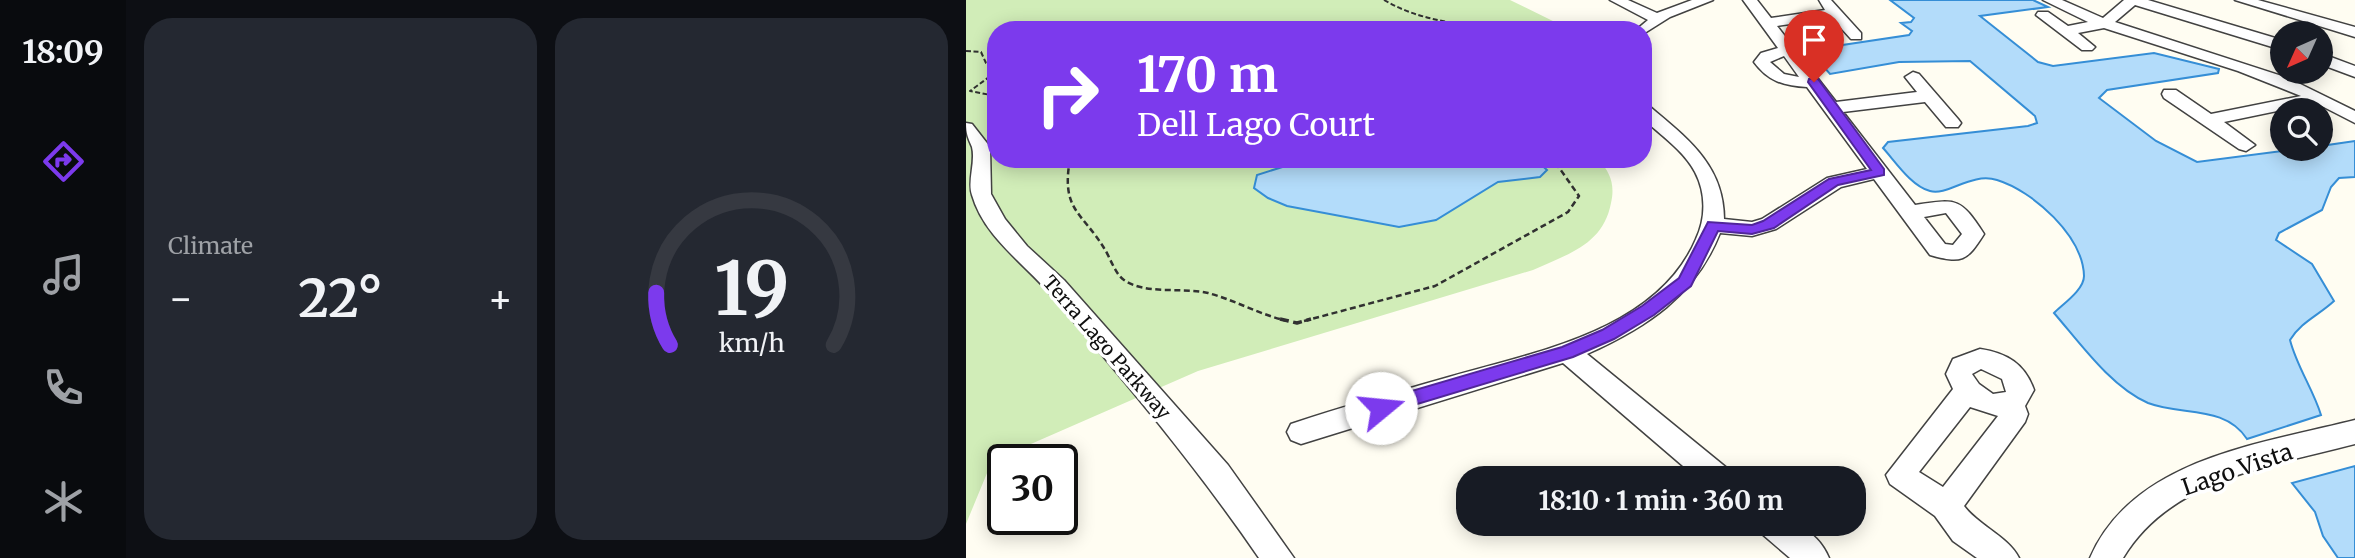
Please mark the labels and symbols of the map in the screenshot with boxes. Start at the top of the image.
pin [1784,10,1844,82]
north arrow [2270,21,2333,84]
street label: Terra Lago Parkway [1038,270,1176,424]
position arrow [1344,371,1418,445]
street label: Lago Vista [2178,437,2296,501]
speed limit sign: 30 [987,444,1078,535]

